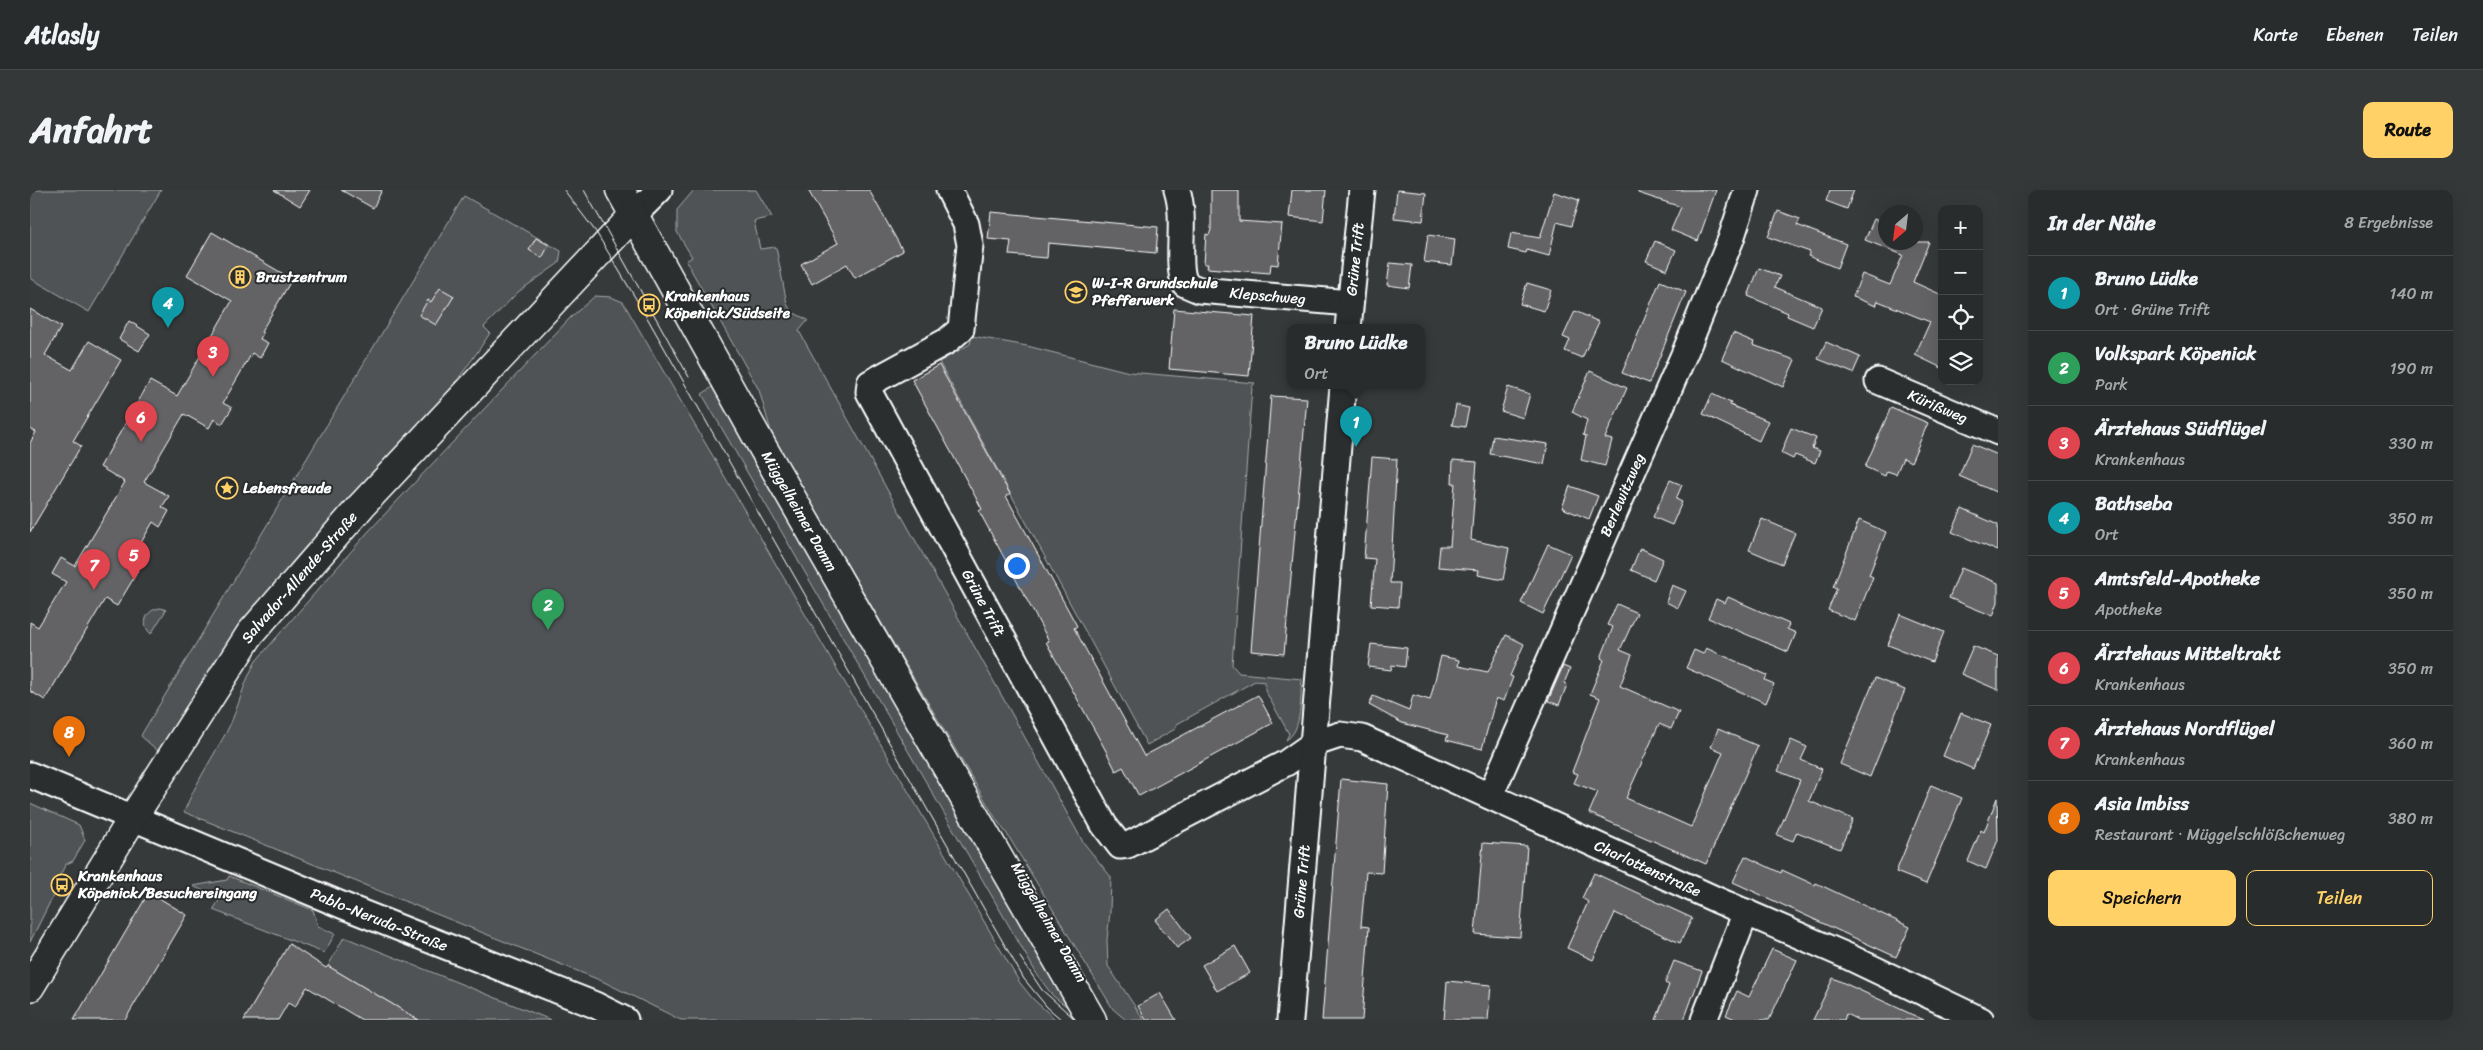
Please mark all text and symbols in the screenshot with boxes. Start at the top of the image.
text: Atlasly [25,14,99,56]
text: Karte [2254,19,2298,51]
text: Ebenen [2326,19,2384,51]
text: Teilen [2412,19,2458,51]
text: Anfahrt [30,99,153,161]
button: Route [2363,102,2453,158]
text: In der Nähe [2048,204,2156,242]
north arrow [1878,205,1923,250]
map controls [1938,205,1983,385]
button: + [1938,205,1983,250]
text: 8 Ergebnisse [2344,208,2433,237]
street label: Grüne Trift [1338,221,1372,297]
button: − [1938,250,1983,295]
text: Bruno Lüdke [2095,262,2198,295]
place label: Brustzentrum [256,264,348,290]
building icon: Brustzentrum [228,265,252,289]
place label: W-I-R Grundschule Pfefferwerk [1092,270,1219,313]
text: 1 [2061,279,2067,308]
text: 140 m [2390,279,2433,308]
school or university icon: W-I-R Grundschule Pfefferwerk [1064,280,1088,304]
street label: Klepschweg [1229,280,1307,312]
place label: Krankenhaus Köpenick/Südseite [664,283,791,326]
pin: 4 [152,287,184,328]
bus stop icon: Krankenhaus Köpenick/Südseite [637,293,661,317]
button: locate [1938,295,1983,340]
text: Ort · Grüne Trift [2095,295,2210,324]
popup [1287,324,1425,389]
text: Bruno Lüdke [1304,326,1408,359]
pin: 3 [197,336,229,377]
text: Volkspark Köpenick [2095,337,2256,370]
button: layers [1938,340,1983,385]
text: 2 [2059,354,2069,383]
text: 190 m [2390,354,2433,383]
text: Ort [1304,359,1328,388]
text: Park [2095,370,2128,399]
street label: Kürißweg [1904,382,1972,431]
pin: 6 [125,401,157,442]
pin: 1 [1340,406,1372,447]
text: Ärztehaus Südflügel [2095,412,2266,445]
text: 3 [2060,429,2068,458]
text: 330 m [2389,429,2433,458]
text: Krankenhaus [2095,445,2185,474]
street label: Müggelheimer Damm [754,446,845,577]
street label: Berlewitzweg [1593,448,1652,541]
place label: Lebensfreude [243,475,332,501]
place icon: Lebensfreude [215,476,239,500]
text: Bathseba [2095,487,2172,520]
text: 4 [2059,504,2069,533]
text: 350 m [2388,504,2433,533]
street label: Salvador-Allende-Straße [234,505,364,649]
text: Ort [2095,520,2119,549]
pin: 5 [118,539,150,580]
pin: 7 [78,549,110,590]
your location [1004,553,1030,579]
text: Amtsfeld-Apotheke [2095,562,2260,595]
street label: Grüne Trift [955,564,1013,642]
text: 5 [2059,579,2069,608]
text: 350 m [2388,579,2433,608]
pin: 2 [532,589,564,630]
text: Apotheke [2095,595,2162,624]
text: Ärztehaus Mitteltrakt [2095,637,2281,670]
text: 6 [2059,654,2069,683]
text: 350 m [2388,654,2433,683]
text: Krankenhaus [2095,670,2185,699]
text: Ärztehaus Nordflügel [2095,712,2274,745]
pin: 8 [53,716,85,757]
text: 7 [2059,729,2069,758]
text: 360 m [2389,729,2433,758]
text: Krankenhaus [2095,745,2185,774]
text: Asia Imbiss [2095,787,2189,820]
text: 8 [2059,804,2069,833]
text: 380 m [2388,804,2433,833]
text: Restaurant · Müggelschlößchenweg [2095,820,2345,849]
street label: Charlottenstraße [1590,833,1706,904]
street label: Grüne Trift [1286,844,1318,919]
street label: Müggelheimer Damm [1004,857,1094,987]
place label: Krankenhaus Köpenick/Besuchereingang [77,863,257,906]
button: Speichern [2048,870,2236,926]
button: Teilen [2246,870,2433,926]
bus stop icon: Krankenhaus Köpenick/Besuchereingang [50,873,74,897]
street label: Pablo-Neruda-Straße [307,880,452,959]

